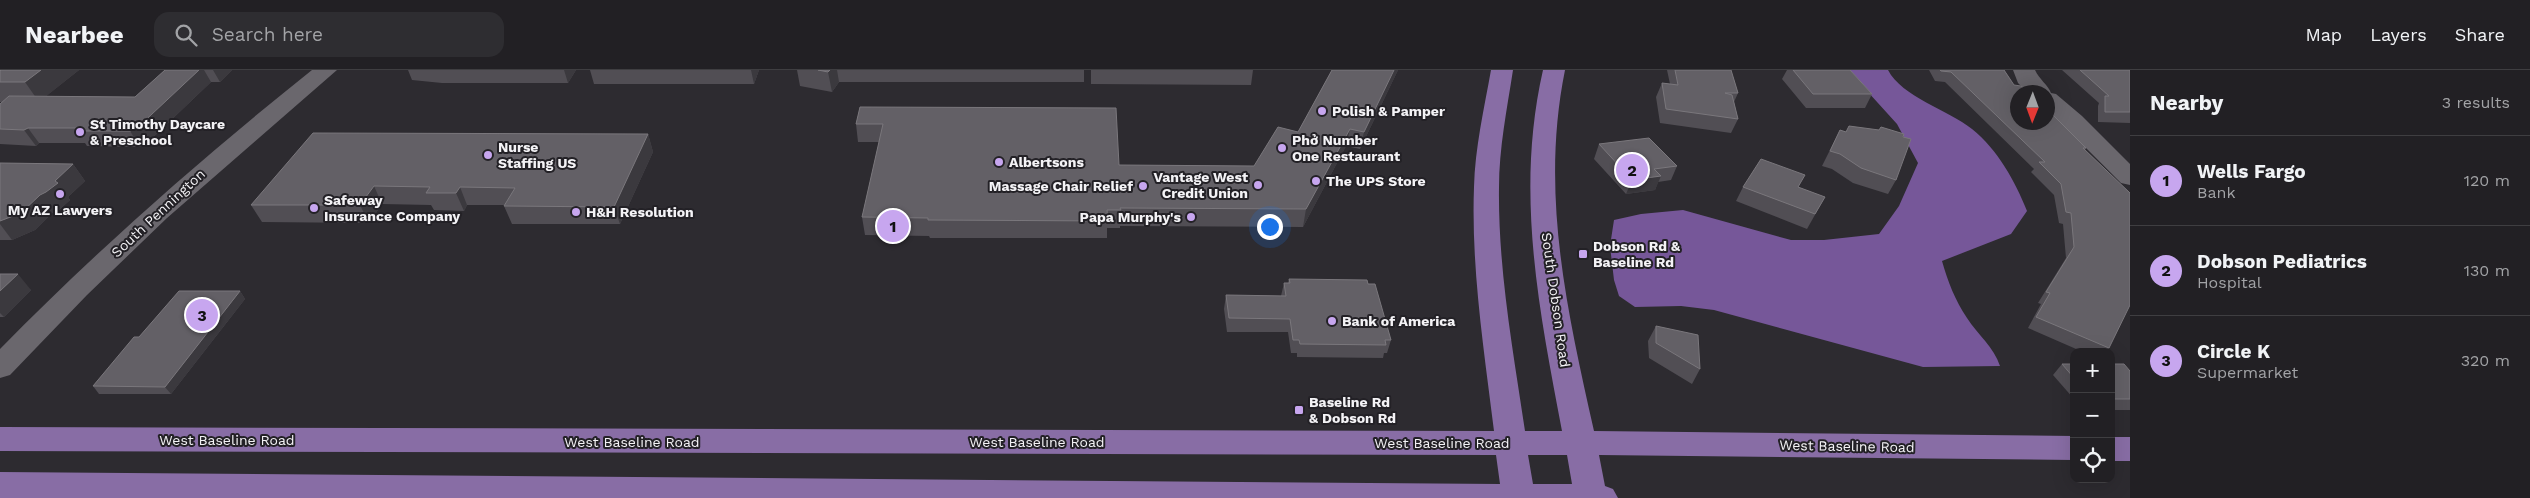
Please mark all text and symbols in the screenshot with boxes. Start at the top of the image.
search box [154,12,504,57]
text: Nearbee [25,21,124,49]
icon: search [172,21,200,49]
text: Search here [212,23,323,46]
text: Map [2305,24,2342,45]
text: Layers [2370,24,2427,45]
text: Share [2455,24,2505,45]
north arrow [2010,85,2055,130]
text: Nearby [2150,90,2223,115]
text: 3 results [2442,93,2510,112]
place label: Polish & Pamper [1332,103,1445,119]
marker: Polish & Pamper [1316,105,1328,117]
place label: St Timothy Daycare & Preschool [90,116,225,148]
marker: St Timothy Daycare & Preschool [74,126,86,138]
place label: Phở Number One Restaurant [1292,132,1400,164]
place label: Nurse Staffing US [498,139,576,171]
marker: Phở Number One Restaurant [1276,142,1288,154]
marker: Nurse Staffing US [482,149,494,161]
pin: 2 [1616,151,1648,189]
place label: Albertsons [1009,154,1084,170]
marker: Albertsons [993,156,1005,168]
text: Wells Fargo [2197,160,2306,183]
street label: South Pennington [108,166,208,260]
place label: Vantage West Credit Union [1154,169,1248,201]
text: 1 [2163,171,2169,190]
text: 120 m [2464,171,2510,190]
place label: The UPS Store [1326,173,1426,189]
marker: The UPS Store [1310,175,1322,187]
place label: Massage Chair Relief [989,178,1133,194]
marker: Vantage West Credit Union [1252,179,1264,191]
marker: Massage Chair Relief [1137,180,1149,192]
text: Bank [2197,183,2235,202]
marker: My AZ Lawyers [54,188,66,200]
place label: Safeway Insurance Company [324,192,460,224]
place label: My AZ Lawyers [8,202,113,218]
marker: Safeway Insurance Company [308,202,320,214]
place label: H&H Resolution [586,204,694,220]
marker: H&H Resolution [570,206,582,218]
pin: 1 [877,207,909,245]
place label: Papa Murphy's [1080,209,1182,225]
marker: Papa Murphy's [1185,211,1197,223]
your location [1257,214,1283,240]
street label: South Dobson Road [1539,232,1573,368]
place label: Dobson Rd & Baseline Rd [1593,238,1680,270]
marker: Dobson Rd & Baseline Rd [1577,248,1589,260]
text: Dobson Pediatrics [2197,250,2367,273]
text: 2 [2161,261,2171,280]
text: 130 m [2464,261,2510,280]
text: Hospital [2197,273,2262,292]
pin: 3 [186,296,218,334]
place label: Bank of America [1342,313,1456,329]
marker: Bank of America [1326,315,1338,327]
text: Circle K [2197,340,2270,363]
map controls [2070,348,2115,483]
button: + [2070,348,2115,393]
text: 3 [2161,351,2171,370]
text: 320 m [2461,351,2510,370]
text: Supermarket [2197,363,2298,382]
button: − [2070,393,2115,438]
place label: Baseline Rd & Dobson Rd [1309,394,1396,426]
marker: Baseline Rd & Dobson Rd [1293,404,1305,416]
street label: West Baseline Road [159,432,295,448]
street label: West Baseline Road [564,434,700,450]
street label: West Baseline Road [969,434,1105,450]
street label: West Baseline Road [1374,435,1510,451]
street label: West Baseline Road [1779,437,1915,455]
button: locate [2070,438,2115,483]

